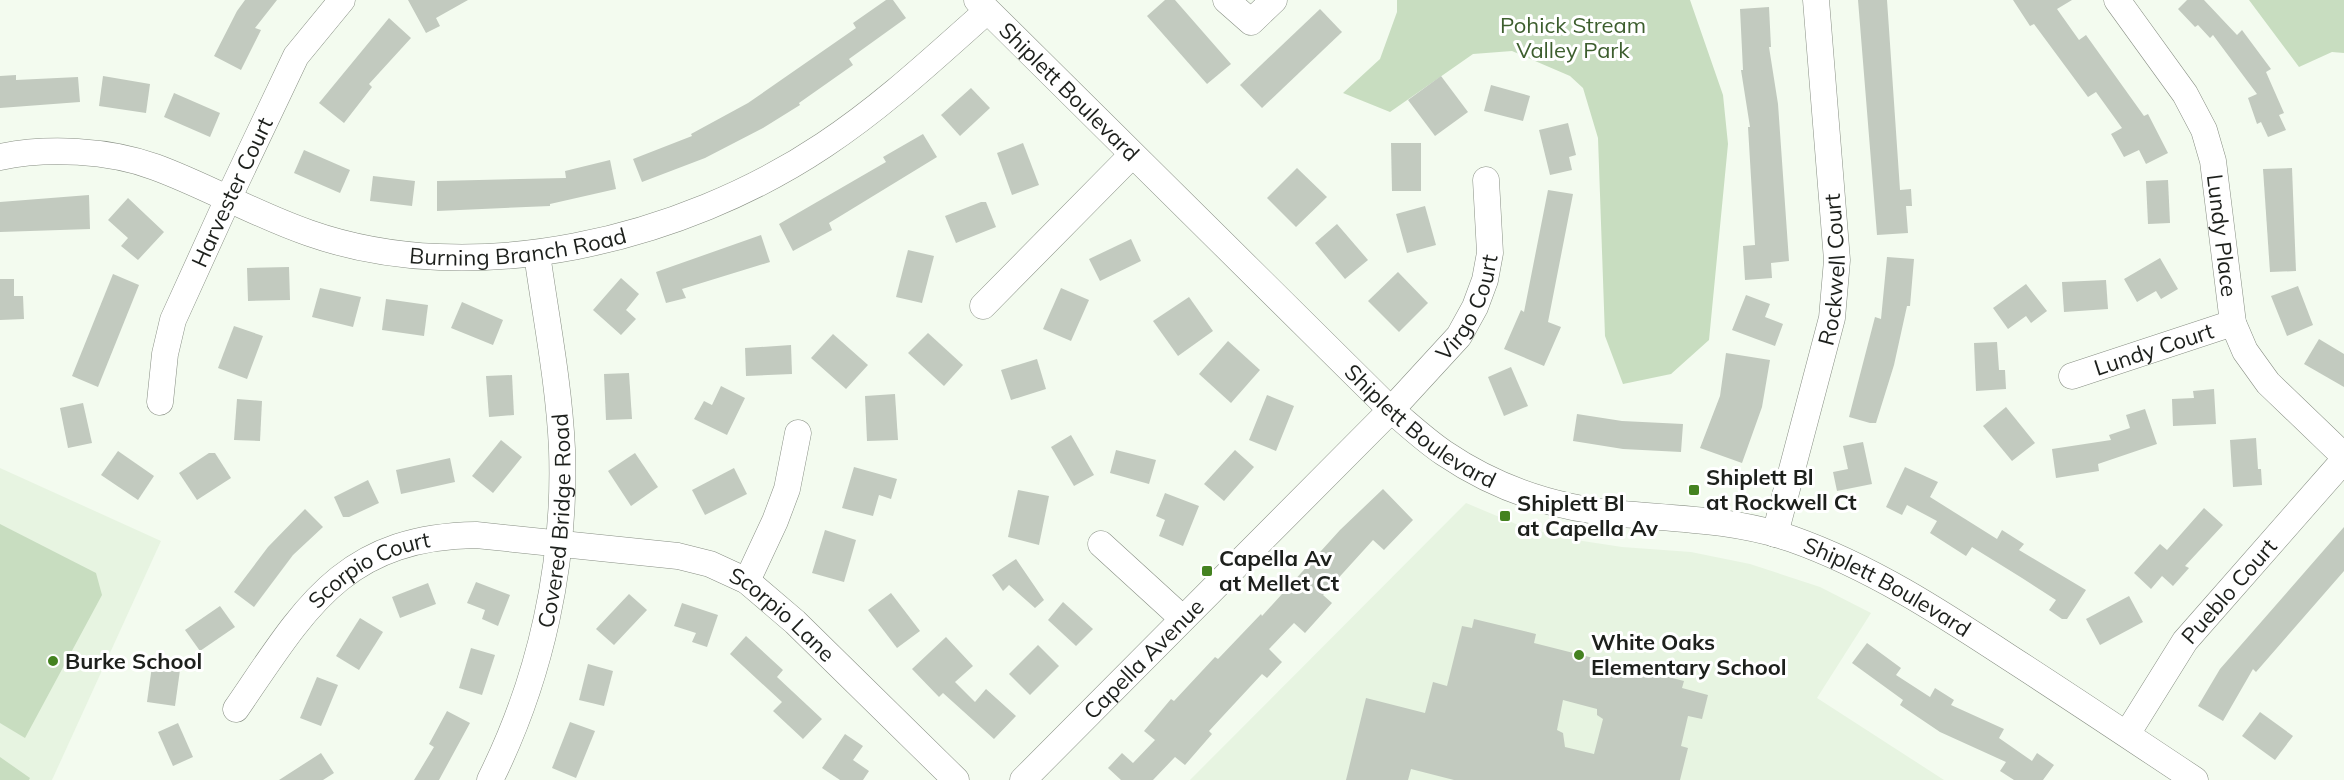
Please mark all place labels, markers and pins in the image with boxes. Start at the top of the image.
place label: Shiplett Bl at Rockwell Ct [1706,463,1857,516]
marker: Shiplett Bl at Rockwell Ct [1687,483,1701,497]
place label: Shiplett Bl at Capella Av [1517,489,1658,542]
marker: Shiplett Bl at Capella Av [1498,509,1512,523]
place label: Capella Av at Mellet Ct [1219,544,1339,597]
marker: Capella Av at Mellet Ct [1200,564,1214,578]
place label: White Oaks Elementary School [1591,628,1787,681]
place label: Burke School [65,647,202,675]
marker: White Oaks Elementary School [1572,648,1586,662]
marker: Burke School [46,654,60,668]

